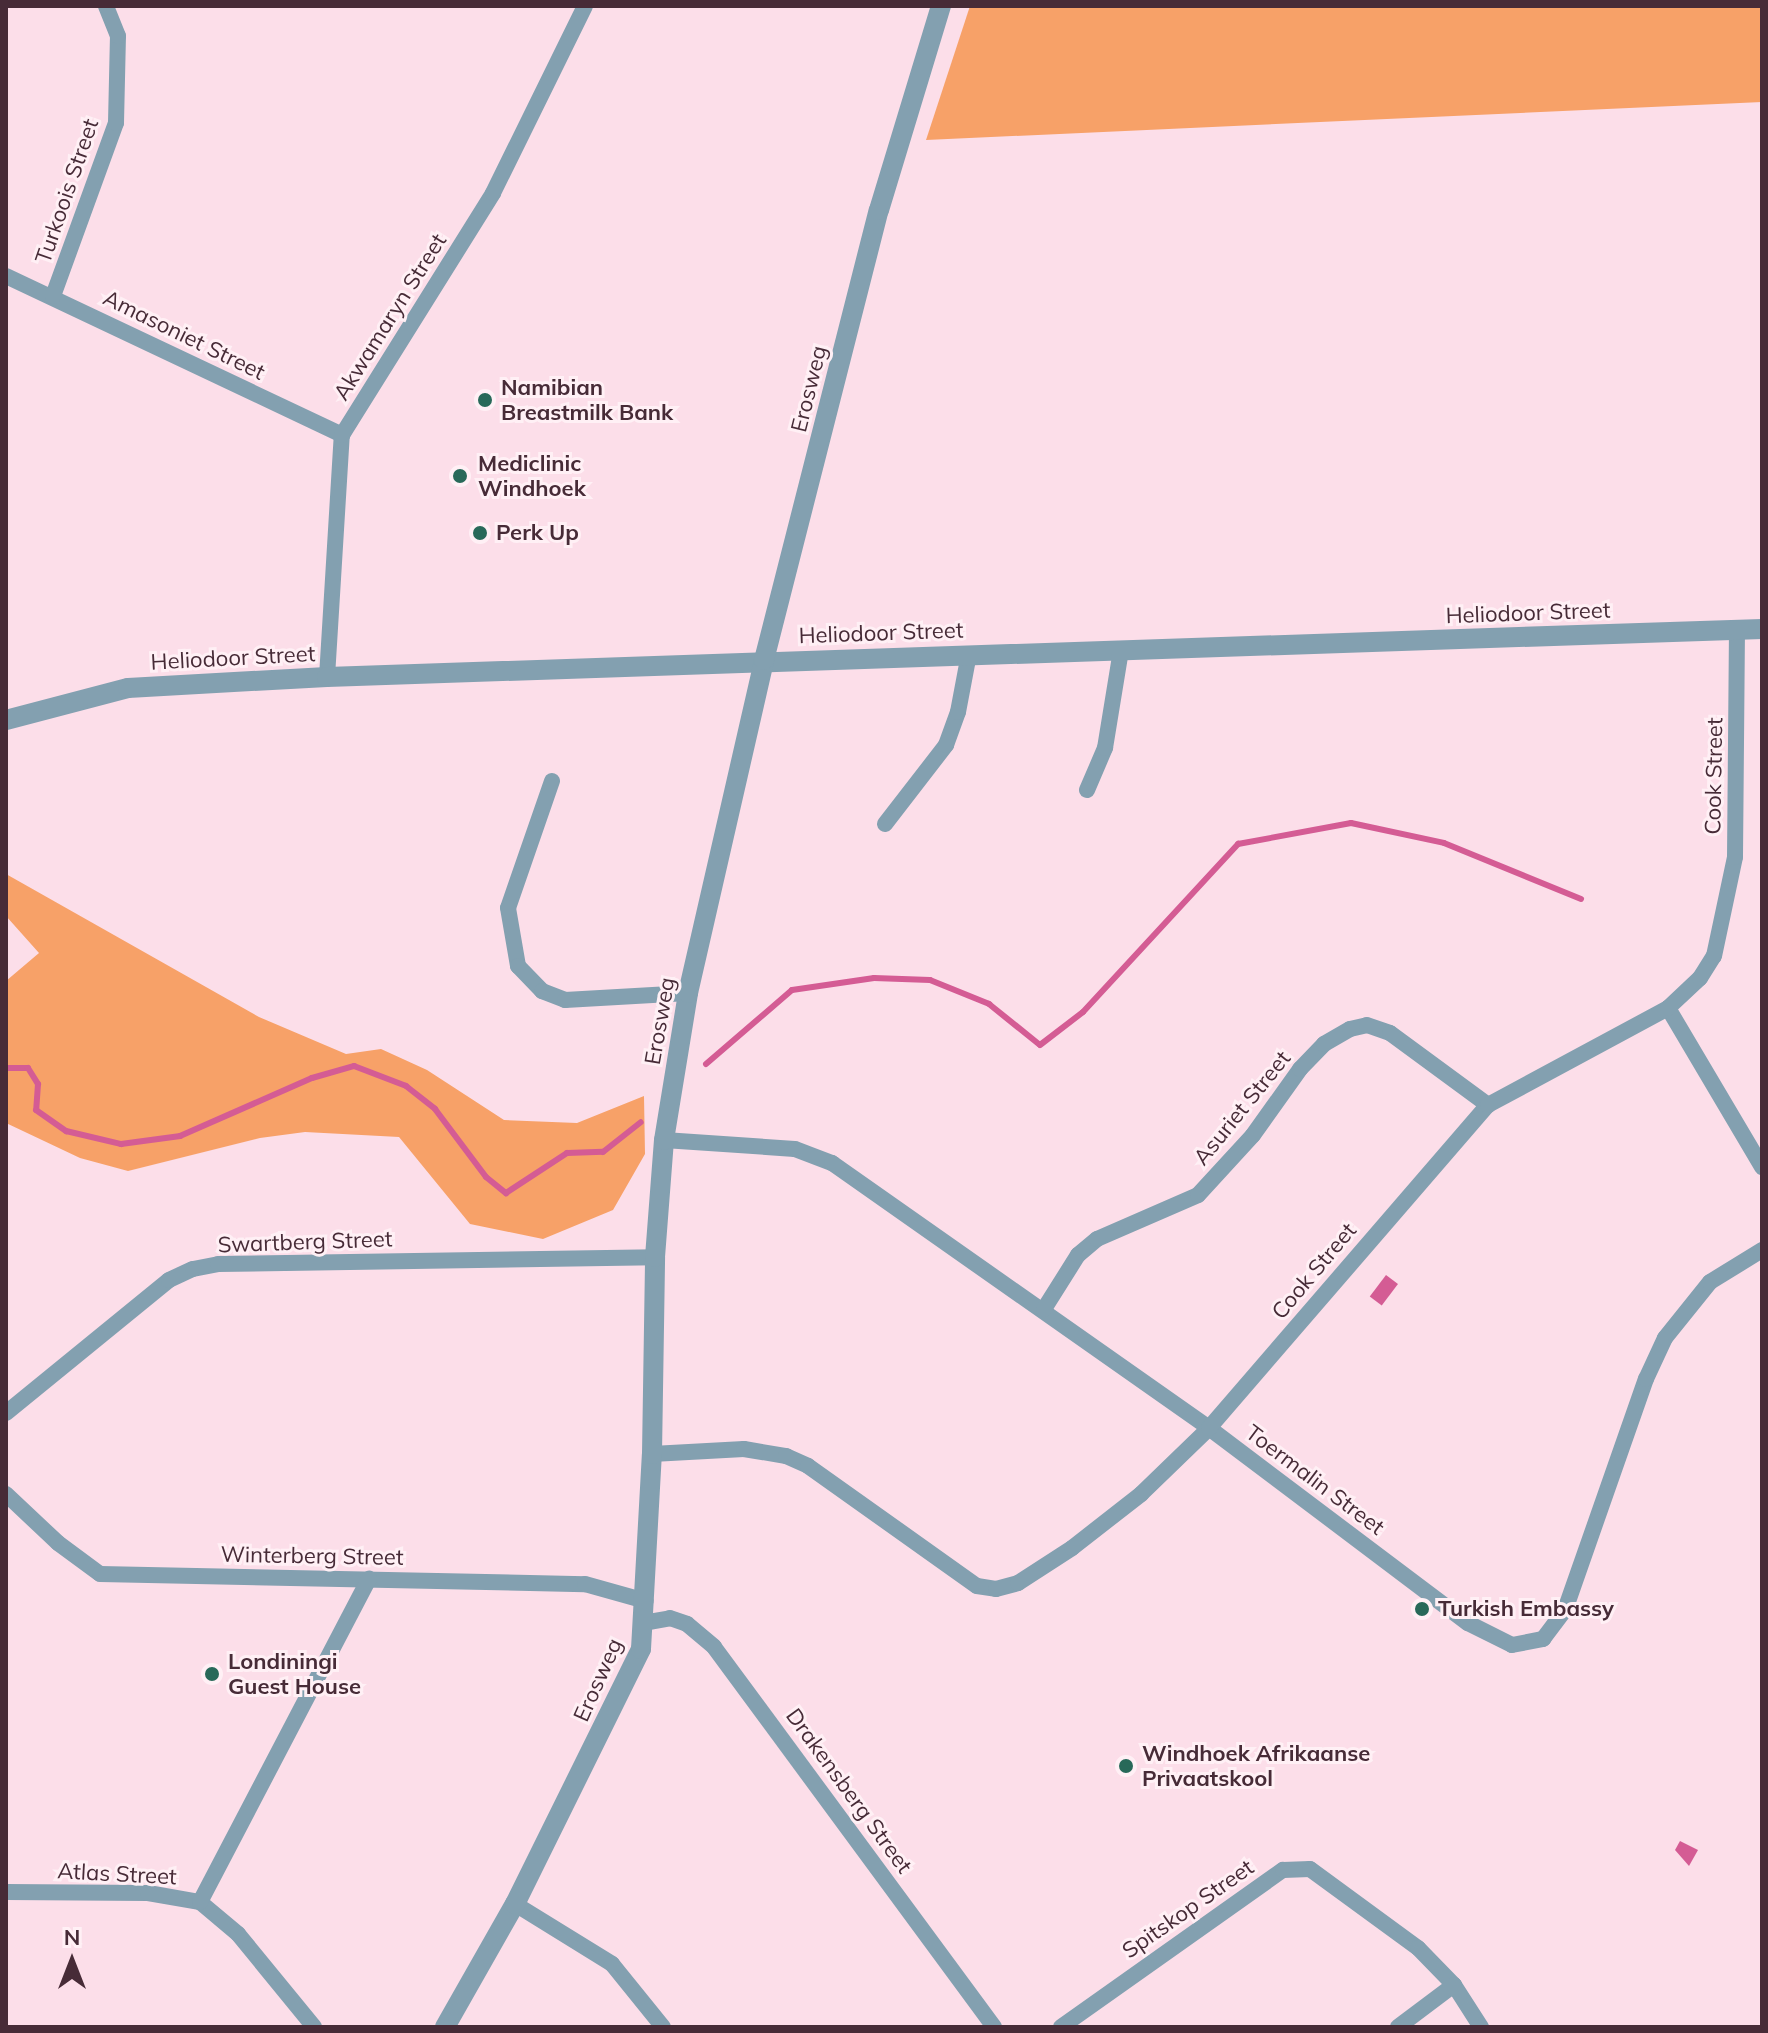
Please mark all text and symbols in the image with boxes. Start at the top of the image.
street label: Turkoois Street [30,115,104,267]
street label: Akwamaryn Street [328,229,452,405]
street label: Amasoniet Street [99,284,269,386]
street label: Erosweg [786,343,832,435]
place label: Namibian Breastmilk Bank [501,374,673,426]
marker: Namibian Breastmilk Bank [476,391,494,409]
place label: Mediclinic Windhoek [478,450,586,502]
marker: Mediclinic Windhoek [449,465,471,487]
place label: Perk Up [496,520,579,546]
marker: Perk Up [471,524,489,542]
street label: Heliodoor Street [1445,597,1611,629]
street label: Heliodoor Street [798,617,964,649]
street label: Heliodoor Street [150,641,316,675]
street label: Cook Street [1700,717,1728,835]
street label: Erosweg [639,975,681,1067]
street label: Asuriet Street [1188,1046,1296,1170]
street label: Cook Street [1266,1218,1362,1324]
street label: Swartberg Street [217,1226,393,1258]
street label: Toermalin Street [1241,1419,1389,1541]
street label: Winterberg Street [220,1541,404,1571]
place label: Turkish Embassy [1438,1596,1614,1622]
marker: Turkish Embassy [1413,1600,1431,1618]
street label: Erosweg [568,1634,628,1726]
place label: Londiningi Guest House [228,1648,361,1700]
marker: Londiningi Guest House [203,1665,221,1683]
street label: Drakensberg Street [780,1703,918,1879]
place label: Windhoek Afrikaanse Privaatskool [1142,1740,1370,1792]
marker: Windhoek Afrikaanse Privaatskool [1117,1757,1135,1775]
street label: Spitskop Street [1117,1854,1259,1964]
street label: Atlas Street [57,1858,177,1890]
north arrow [32,1921,112,2001]
text: N [64,1923,80,1951]

